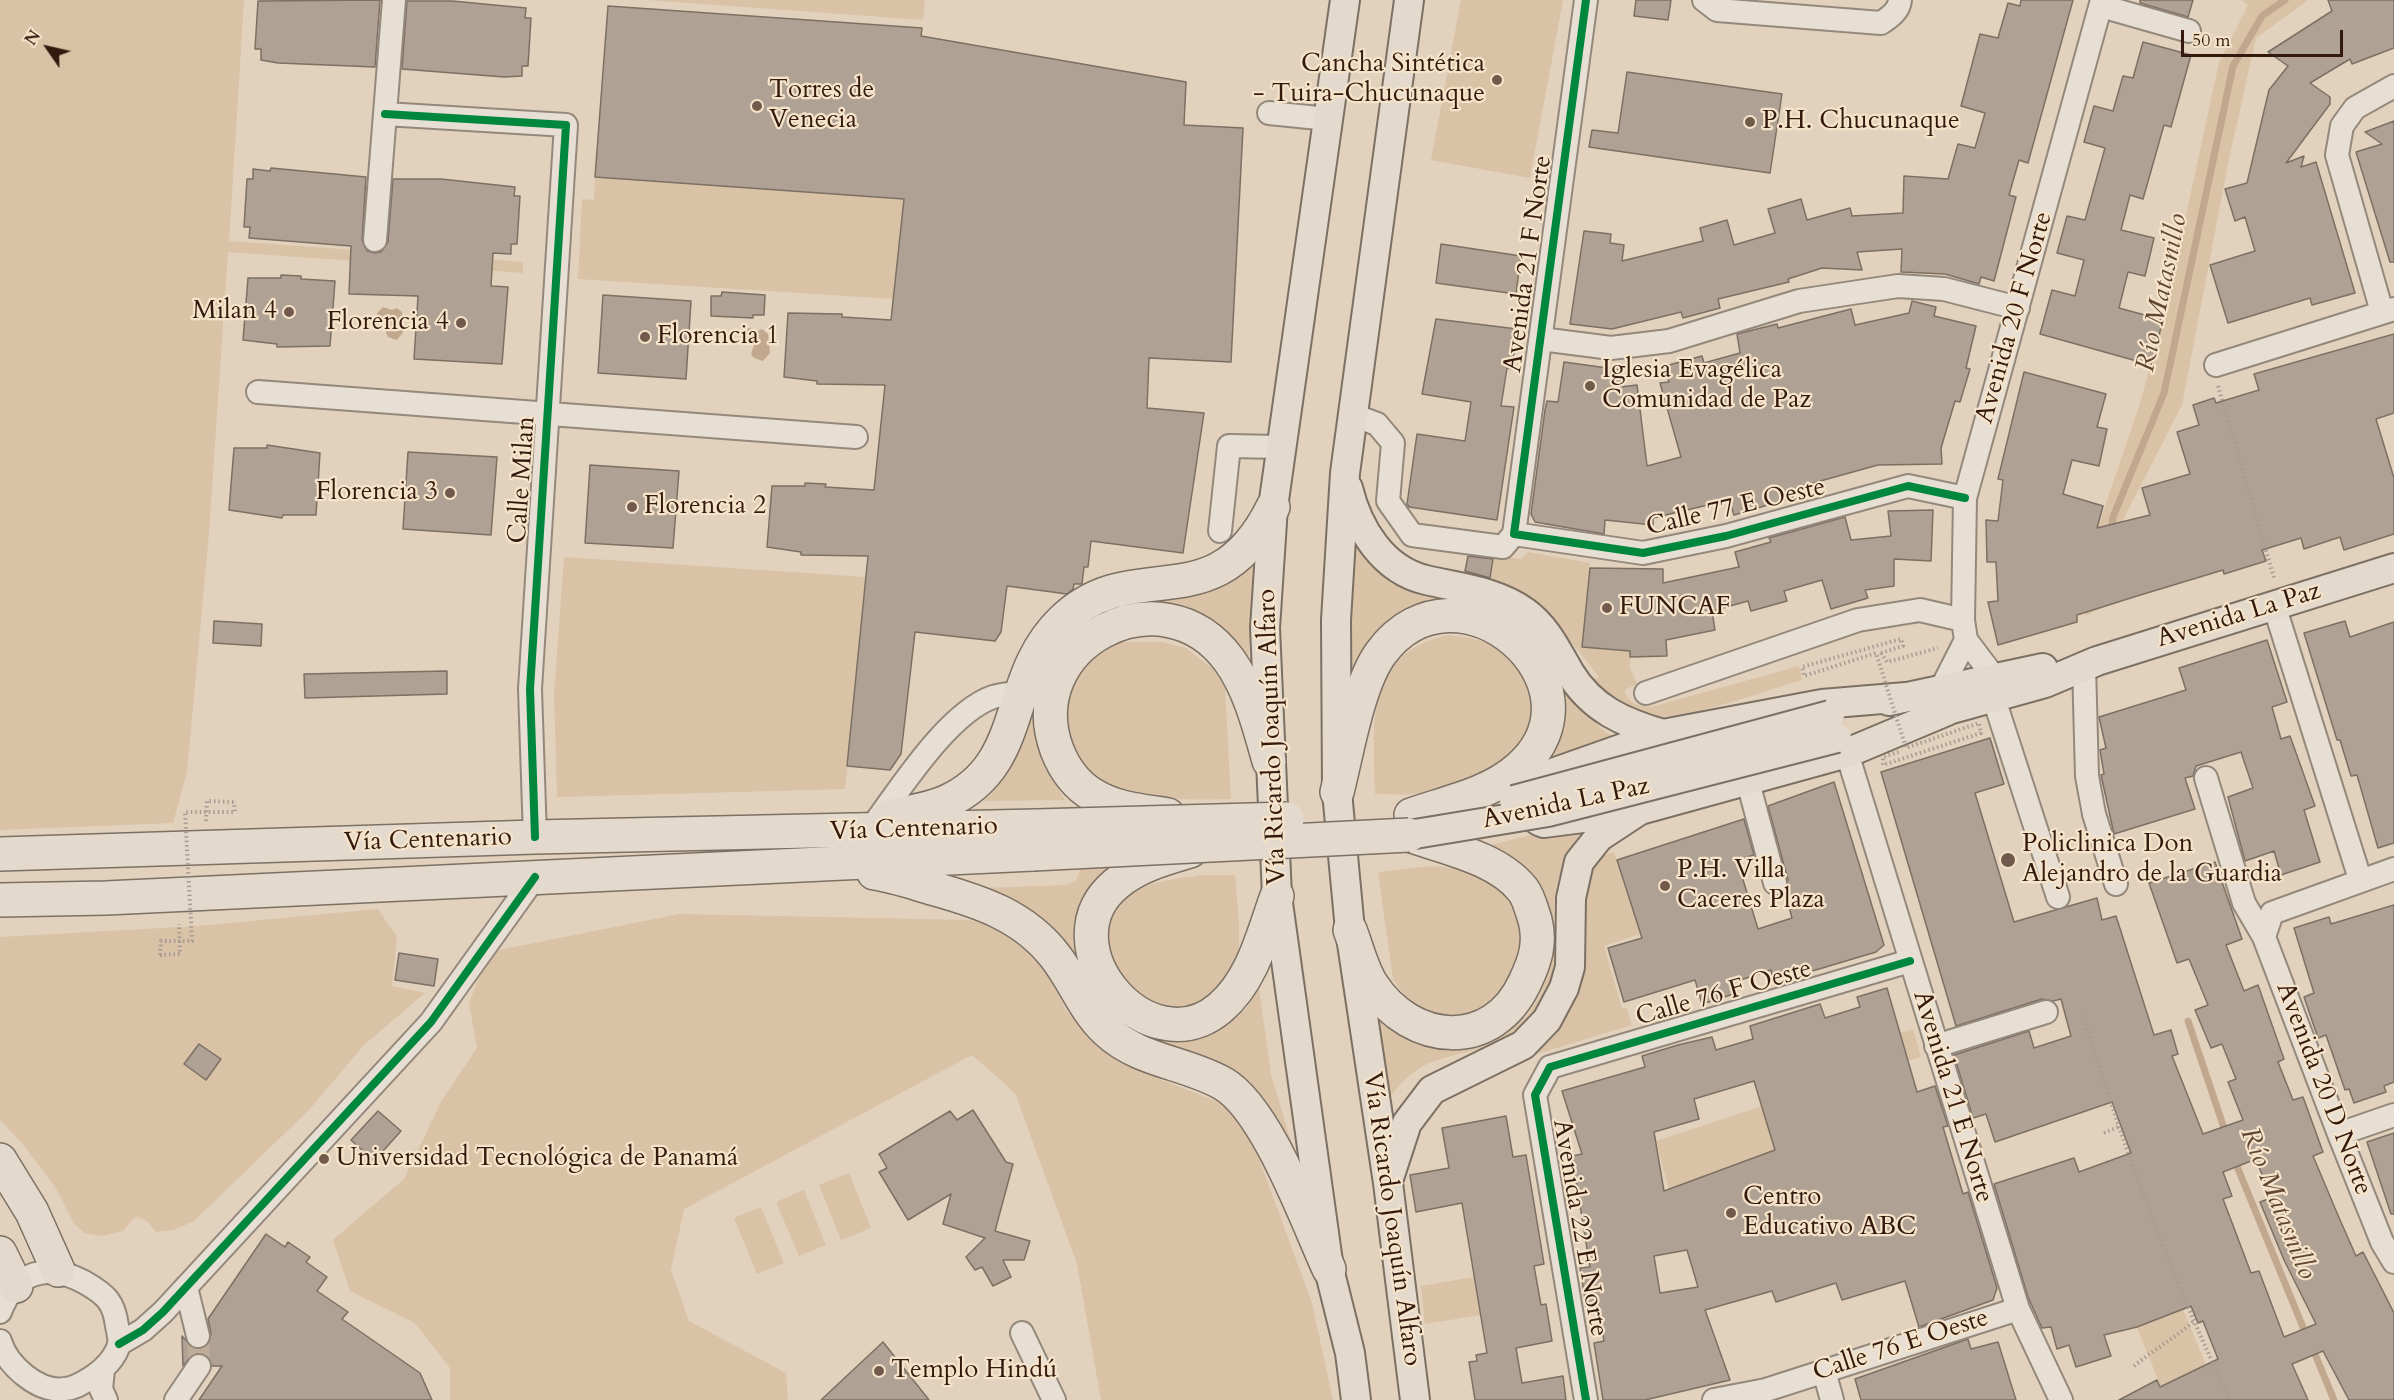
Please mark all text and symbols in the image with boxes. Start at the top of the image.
north arrow [18,18,78,78]
scale bar [2184,18,2346,56]
text: N [20,26,46,50]
text: 50 m [2192,28,2231,53]
place label: Cancha Sintética - Tuira-Chucunaque [1253,49,1485,110]
marker: Cancha Sintética - Tuira-Chucunaque [1490,73,1504,87]
place label: Torres de Venecia [769,75,874,136]
marker: Torres de Venecia [750,99,764,113]
place label: P.H. Chucunaque [1762,106,1960,138]
marker: P.H. Chucunaque [1743,115,1757,129]
street label: Avenida 21 F Norte [1498,154,1560,374]
street label: Avenida 20 F Norte [1970,209,2060,427]
water label: Río Matasnillo [2130,211,2196,375]
place label: Milan 4 [192,296,277,328]
marker: Milan 4 [282,305,296,319]
place label: Florencia 4 [327,307,449,339]
marker: Florencia 4 [454,316,468,330]
place label: Florencia 1 [657,321,779,353]
marker: Florencia 1 [638,330,652,344]
place label: Iglesia Evagélica Comunidad de Paz [1602,355,1811,416]
marker: Iglesia Evagélica Comunidad de Paz [1583,379,1597,393]
street label: Calle Milan [503,415,543,545]
street label: Calle 77 E Oeste [1643,472,1829,544]
place label: Florencia 3 [316,477,438,509]
marker: Florencia 3 [443,486,457,500]
place label: Florencia 2 [644,491,766,523]
marker: Florencia 2 [625,500,639,514]
street label: Avenida La Paz [2153,576,2325,656]
street label: Vía Ricardo Joaquín Alfaro [1252,588,1294,886]
place label: FUNCAF [1619,592,1730,624]
marker: FUNCAF [1600,601,1614,615]
street label: Avenida La Paz [1480,771,1652,837]
street label: Vía Centenario [830,811,998,849]
street label: Vía Centenario [344,822,512,860]
place label: Policlinica Don Alejandro de la Guardia [2022,829,2282,891]
marker: Policlinica Don Alejandro de la Guardia [1999,851,2017,869]
place label: P.H. Villa Caceres Plaza [1677,855,1825,916]
marker: P.H. Villa Caceres Plaza [1658,879,1672,893]
street label: Calle 76 F Oeste [1632,954,1816,1034]
street label: Avenida 20 D Norte [2268,978,2378,1200]
street label: Avenida 21 E Norte [1905,987,1999,1207]
street label: Vía Ricardo Joaquín Alfaro [1355,1070,1427,1368]
street label: Avenida 22 E Norte [1545,1117,1613,1339]
water label: Río Matasnillo [2232,1123,2322,1285]
place label: Universidad Tecnológica de Panamá [336,1143,738,1175]
marker: Universidad Tecnológica de Panamá [317,1152,331,1166]
place label: Centro Educativo ABC [1743,1182,1916,1244]
marker: Centro Educativo ABC [1724,1206,1738,1220]
street label: Calle 76 E Oeste [1809,1303,1993,1389]
place label: Templo Hindú [891,1355,1057,1387]
marker: Templo Hindú [872,1364,886,1378]

